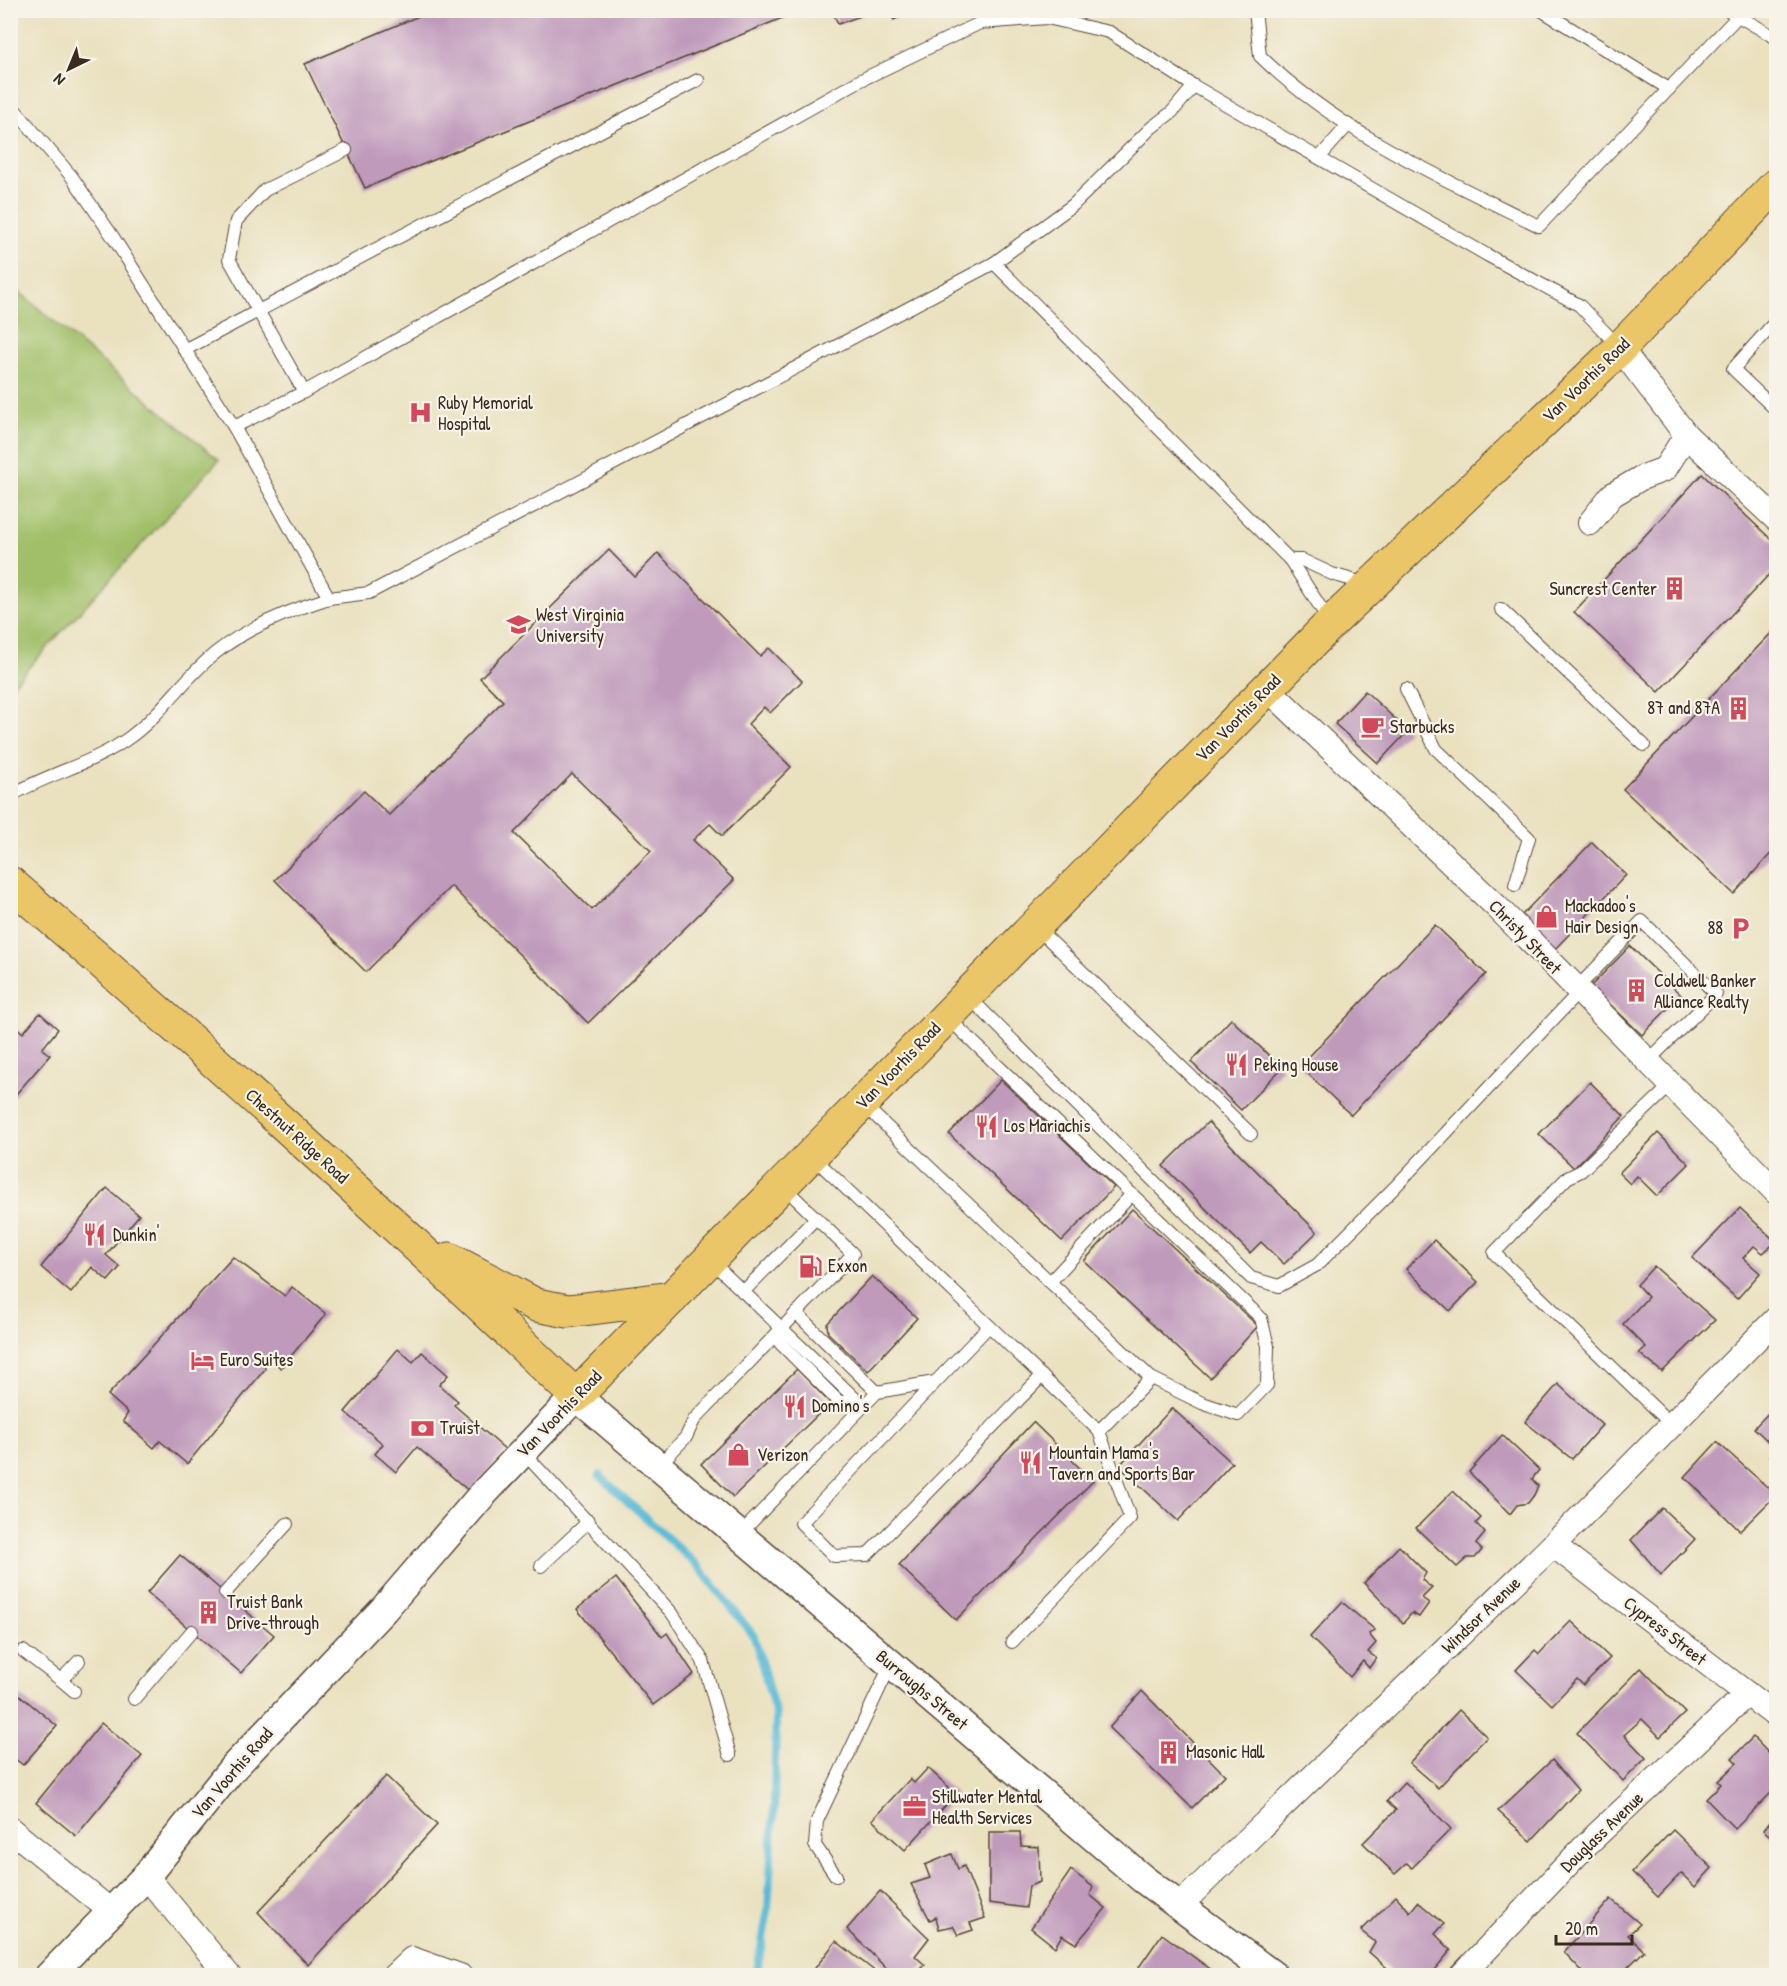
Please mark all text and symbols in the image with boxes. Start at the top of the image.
north arrow [39,39,99,99]
text: N [48,69,69,91]
street label: Van Voorhis Road [1536,331,1635,428]
place label: Ruby Memorial Hospital [438,390,533,436]
hospital icon: Ruby Memorial Hospital [407,400,433,426]
place label: Suncrest Center [1550,576,1657,601]
building icon: Suncrest Center [1662,576,1688,602]
place label: West Virginia University [536,602,624,648]
school or university icon: West Virginia University [505,612,531,638]
street label: Van Voorhis Road [1189,668,1286,767]
place label: 87 and 87A [1647,695,1720,720]
building icon: 87 and 87A [1725,695,1751,721]
cafe icon: Starbucks [1359,714,1385,740]
place label: Starbucks [1390,714,1455,739]
place label: Mackadoo's Hair Design [1565,893,1638,939]
street label: Christy Street [1483,894,1568,980]
shop icon: Mackadoo's Hair Design [1534,903,1560,929]
place label: 88 [1707,915,1723,940]
parking icon: 88 [1728,915,1754,941]
place label: Coldwell Banker Alliance Realty [1654,968,1756,1014]
building icon: Coldwell Banker Alliance Realty [1623,978,1649,1004]
street label: Van Voorhis Road [849,1016,946,1115]
restaurant icon: Peking House [1223,1052,1249,1078]
place label: Peking House [1254,1052,1339,1077]
street label: Chestnut Ridge Road [240,1082,355,1189]
restaurant icon: Los Mariachis [973,1113,999,1139]
place label: Los Mariachis [1004,1113,1090,1138]
restaurant icon: Dunkin' [82,1222,108,1248]
place label: Dunkin' [113,1222,160,1247]
fuel station icon: Exxon [797,1253,823,1279]
place label: Exxon [828,1253,867,1278]
hotel icon: Euro Suites [189,1347,215,1373]
place label: Euro Suites [220,1347,293,1372]
street label: Van Voorhis Road [510,1364,607,1463]
restaurant icon: Domino's [781,1393,807,1419]
place label: Domino's [812,1393,869,1418]
bank icon: Truist [409,1415,435,1441]
place label: Truist [440,1415,481,1440]
place label: Mountain Mama's Tavern and Sports Bar [1049,1440,1195,1486]
shop icon: Verizon [726,1442,752,1468]
place label: Verizon [757,1442,808,1467]
restaurant icon: Mountain Mama's Tavern and Sports Bar [1018,1450,1044,1476]
street label: Windsor Avenue [1436,1571,1526,1659]
place label: Truist Bank Drive-through [227,1589,319,1635]
street label: Cypress Street [1619,1590,1713,1671]
building icon: Truist Bank Drive-through [196,1599,222,1625]
street label: Burroughs Street [871,1644,974,1736]
street label: Van Voorhis Road [185,1722,278,1824]
building icon: Masonic Hall [1155,1739,1181,1765]
place label: Masonic Hall [1186,1739,1265,1764]
place label: Stillwater Mental Health Services [932,1784,1042,1830]
street label: Douglass Avenue [1555,1786,1649,1878]
office icon: Stillwater Mental Health Services [901,1794,927,1820]
scale bar [1556,1908,1632,1946]
text: 20 m [1565,1916,1598,1941]

